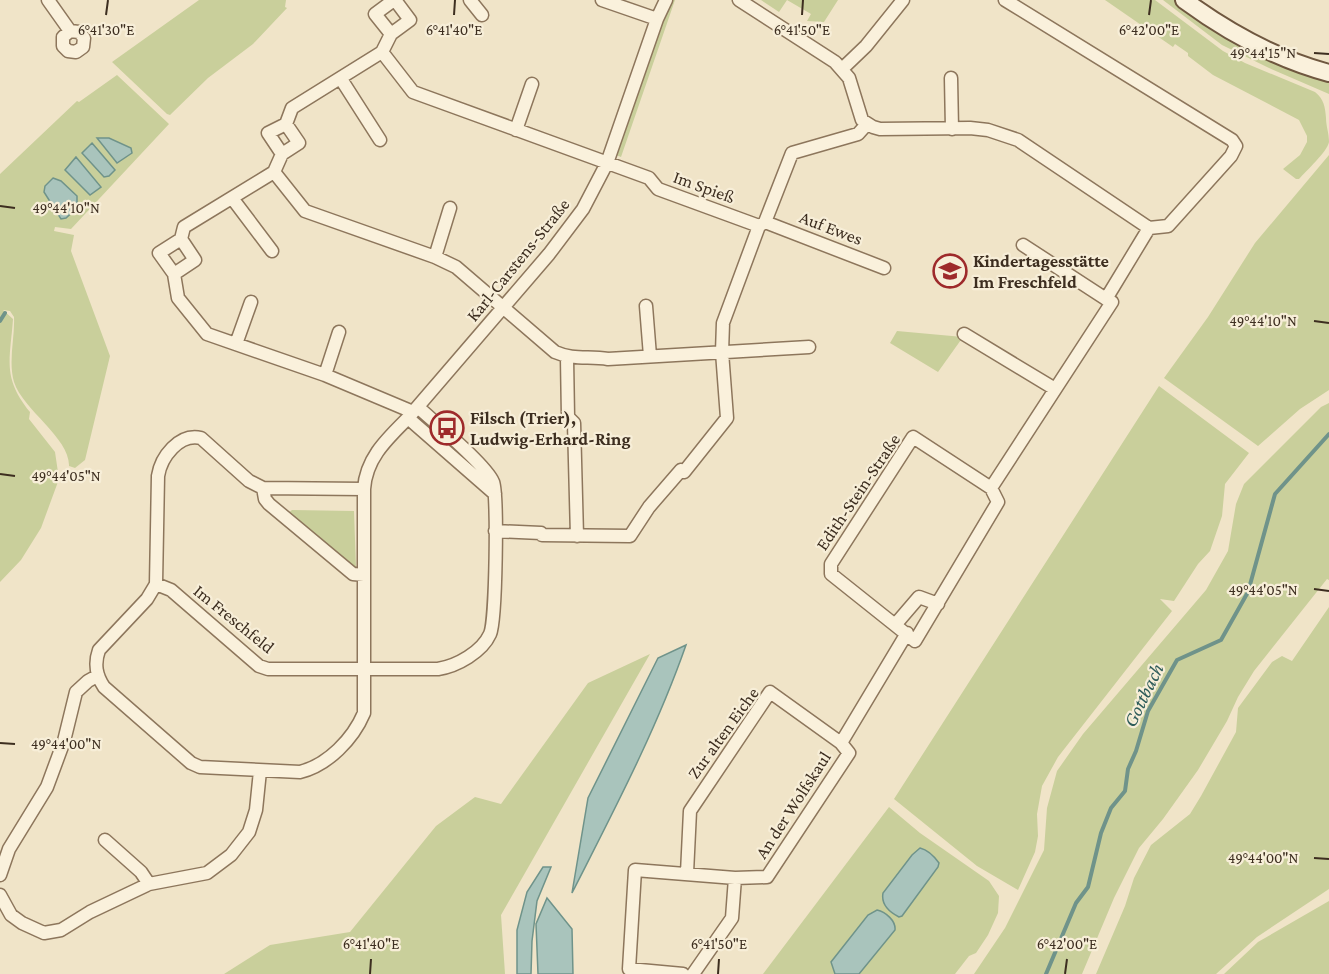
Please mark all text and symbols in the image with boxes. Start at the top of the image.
text: 6°41'30"E [78,22,134,38]
text: 6°41'40"E [426,22,482,38]
text: 6°41'50"E [774,22,830,38]
text: 6°42'00"E [1119,22,1179,38]
text: 49°44'15"N [1230,45,1296,61]
street label: Im Spieß [671,167,737,207]
street label: Karl-Carstens-Straße [462,195,574,325]
text: 49°44'10"N [32,200,100,216]
street label: Auf Ewes [797,207,865,249]
place label: Kindertagesstätte Im Freschfeld [973,251,1109,292]
school or university icon: Kindertagesstätte Im Freschfeld [932,253,968,289]
text: 49°44'10"N [1229,313,1297,329]
place label: Filsch (Trier), Ludwig-Erhard-Ring [470,408,631,449]
bus stop icon: Filsch (Trier), Ludwig-Erhard-Ring [429,410,465,446]
street label: Edith-Stein-Straße [812,430,904,554]
text: 49°44'05"N [31,468,101,484]
street label: Im Freschfeld [190,581,279,658]
text: 49°44'05"N [1228,582,1298,598]
water label: Gottbach [1118,660,1168,730]
street label: Zur alten Eiche [683,683,763,782]
text: 49°44'00"N [31,736,101,752]
street label: An der Wolfskaul [751,748,835,862]
text: 49°44'00"N [1228,850,1298,866]
text: 6°41'40"E [343,936,399,952]
text: 6°41'50"E [691,936,747,952]
text: 6°42'00"E [1037,936,1097,952]

